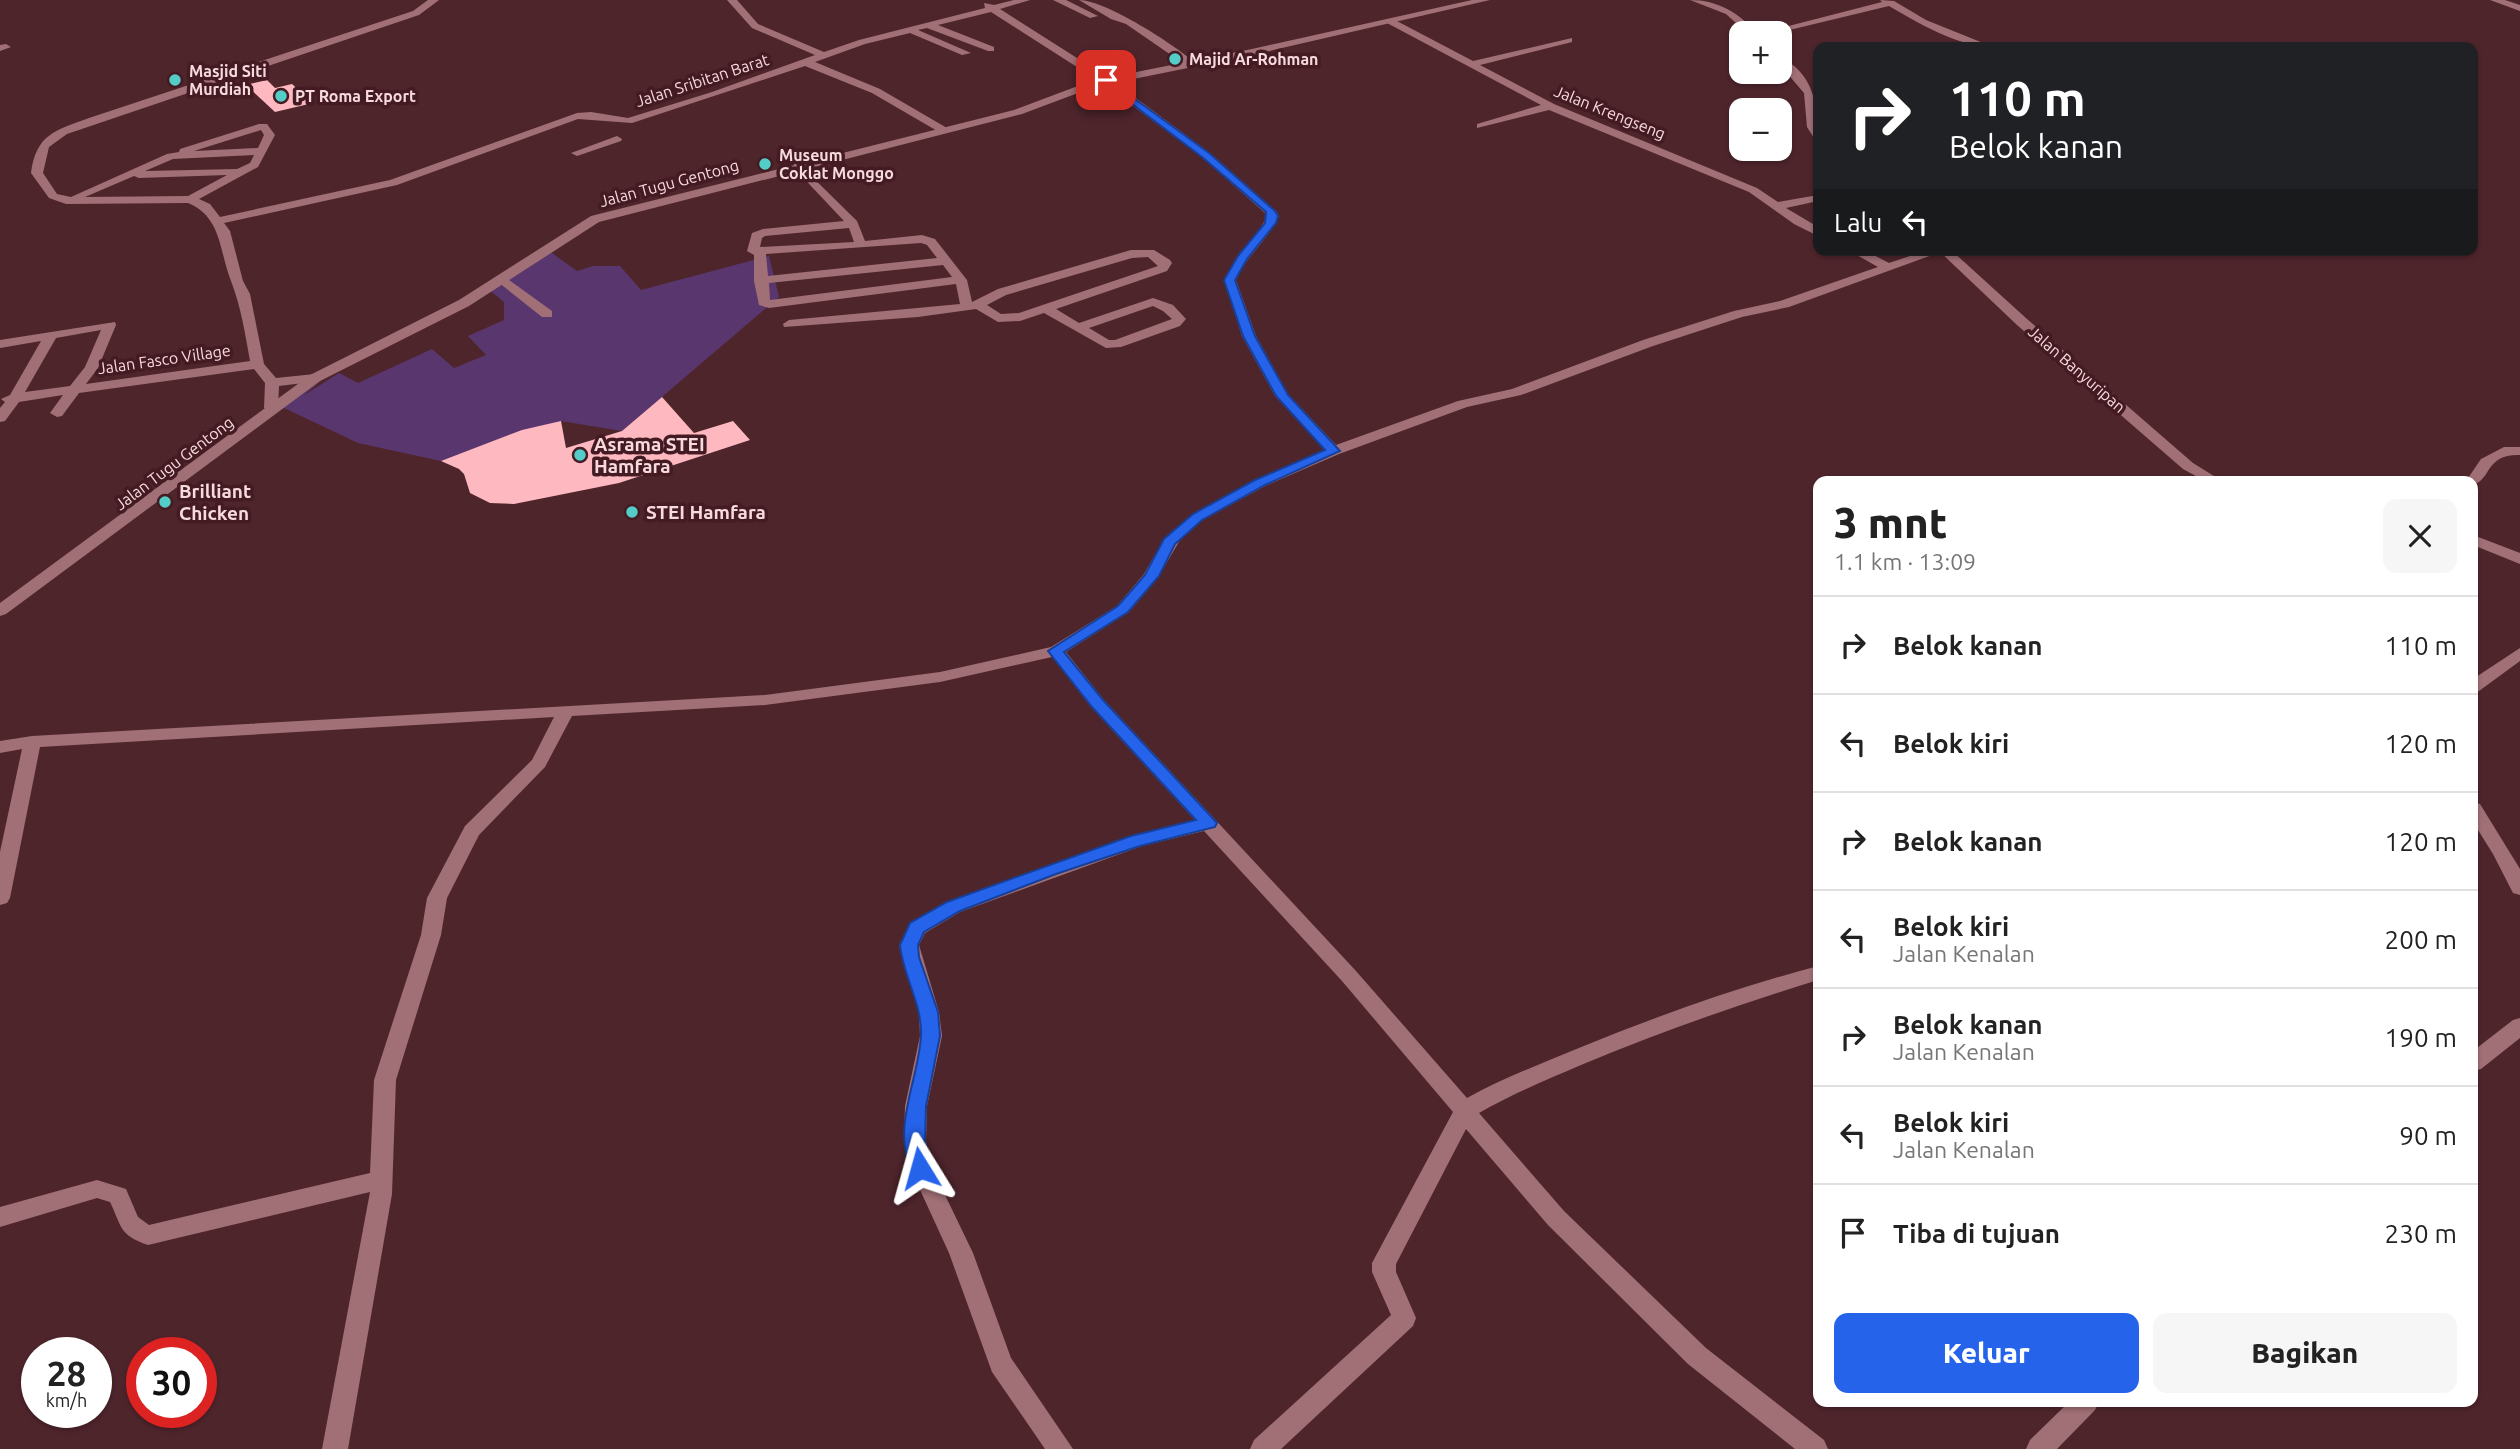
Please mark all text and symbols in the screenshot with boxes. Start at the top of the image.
map controls [1729,21,1792,161]
button: + [1729,21,1792,84]
street label: Jalan Sribitan Barat [633,50,772,110]
pin [1076,50,1136,110]
place label: Majid Ar-Rohman [1189,50,1318,68]
marker: Majid Ar-Rohman [1167,51,1183,67]
icon: arrive [1087,61,1125,99]
place label: Masjid Siti Murdiah [189,62,267,98]
icon: right [1834,70,1925,161]
text: 110 m [1949,70,2086,125]
marker: Masjid Siti Murdiah [167,72,183,88]
street label: Jalan Krengseng [1552,81,1668,143]
place label: PT Roma Export [295,87,416,105]
marker: PT Roma Export [273,88,289,104]
button: − [1729,98,1792,161]
text: Belok kanan [1949,128,2123,164]
place label: Museum Coklat Monggo [779,146,894,182]
street label: Jalan Tugu Gentong [597,156,741,210]
marker: Museum Coklat Monggo [757,156,773,172]
icon: left [1896,203,1934,241]
text: Lalu [1834,208,1882,237]
street label: Jalan Banyuripan [2025,322,2129,416]
street label: Jalan Fasco Village [96,341,232,377]
street label: Jalan Tugu Gentong [111,413,237,513]
place label: Asrama STEI Hamfara [594,433,705,477]
marker: Asrama STEI Hamfara [572,447,588,463]
place label: Brilliant Chicken [179,480,251,524]
marker: Brilliant Chicken [157,494,173,510]
text: 3 mnt [1834,499,1947,546]
button: close [2383,499,2457,573]
place label: STEI Hamfara [646,501,766,523]
marker: STEI Hamfara [624,504,640,520]
text: 1.1 km · 13:09 [1834,549,1976,574]
icon: right [1834,626,1872,664]
text: Belok kanan [1893,631,2043,660]
text: 110 m [2385,631,2457,660]
icon: left [1834,724,1872,762]
text: Belok kiri [1893,729,2009,758]
text: 120 m [2385,729,2457,758]
icon: right [1834,822,1872,860]
text: Belok kanan [1893,827,2043,856]
text: 120 m [2385,827,2457,856]
text: Belok kiri [1893,912,2009,941]
icon: left [1834,920,1872,958]
text: 200 m [2385,925,2457,954]
text: Jalan Kenalan [1893,941,2035,966]
text: Belok kanan [1893,1010,2043,1039]
icon: right [1834,1018,1872,1056]
text: 190 m [2385,1023,2457,1052]
text: Jalan Kenalan [1893,1039,2035,1064]
text: Belok kiri [1893,1108,2009,1137]
icon: left [1834,1116,1872,1154]
text: 90 m [2399,1121,2457,1150]
position arrow [883,1131,957,1205]
text: Jalan Kenalan [1893,1137,2035,1162]
icon: arrive [1834,1214,1872,1252]
text: Tiba di tujuan [1893,1219,2060,1248]
text: 230 m [2385,1219,2457,1248]
button: Keluar [1834,1313,2139,1393]
button: Bagikan [2153,1313,2457,1393]
speed limit sign: 30 [126,1337,217,1428]
text: 28 [47,1353,86,1393]
text: km/h [46,1390,87,1410]

